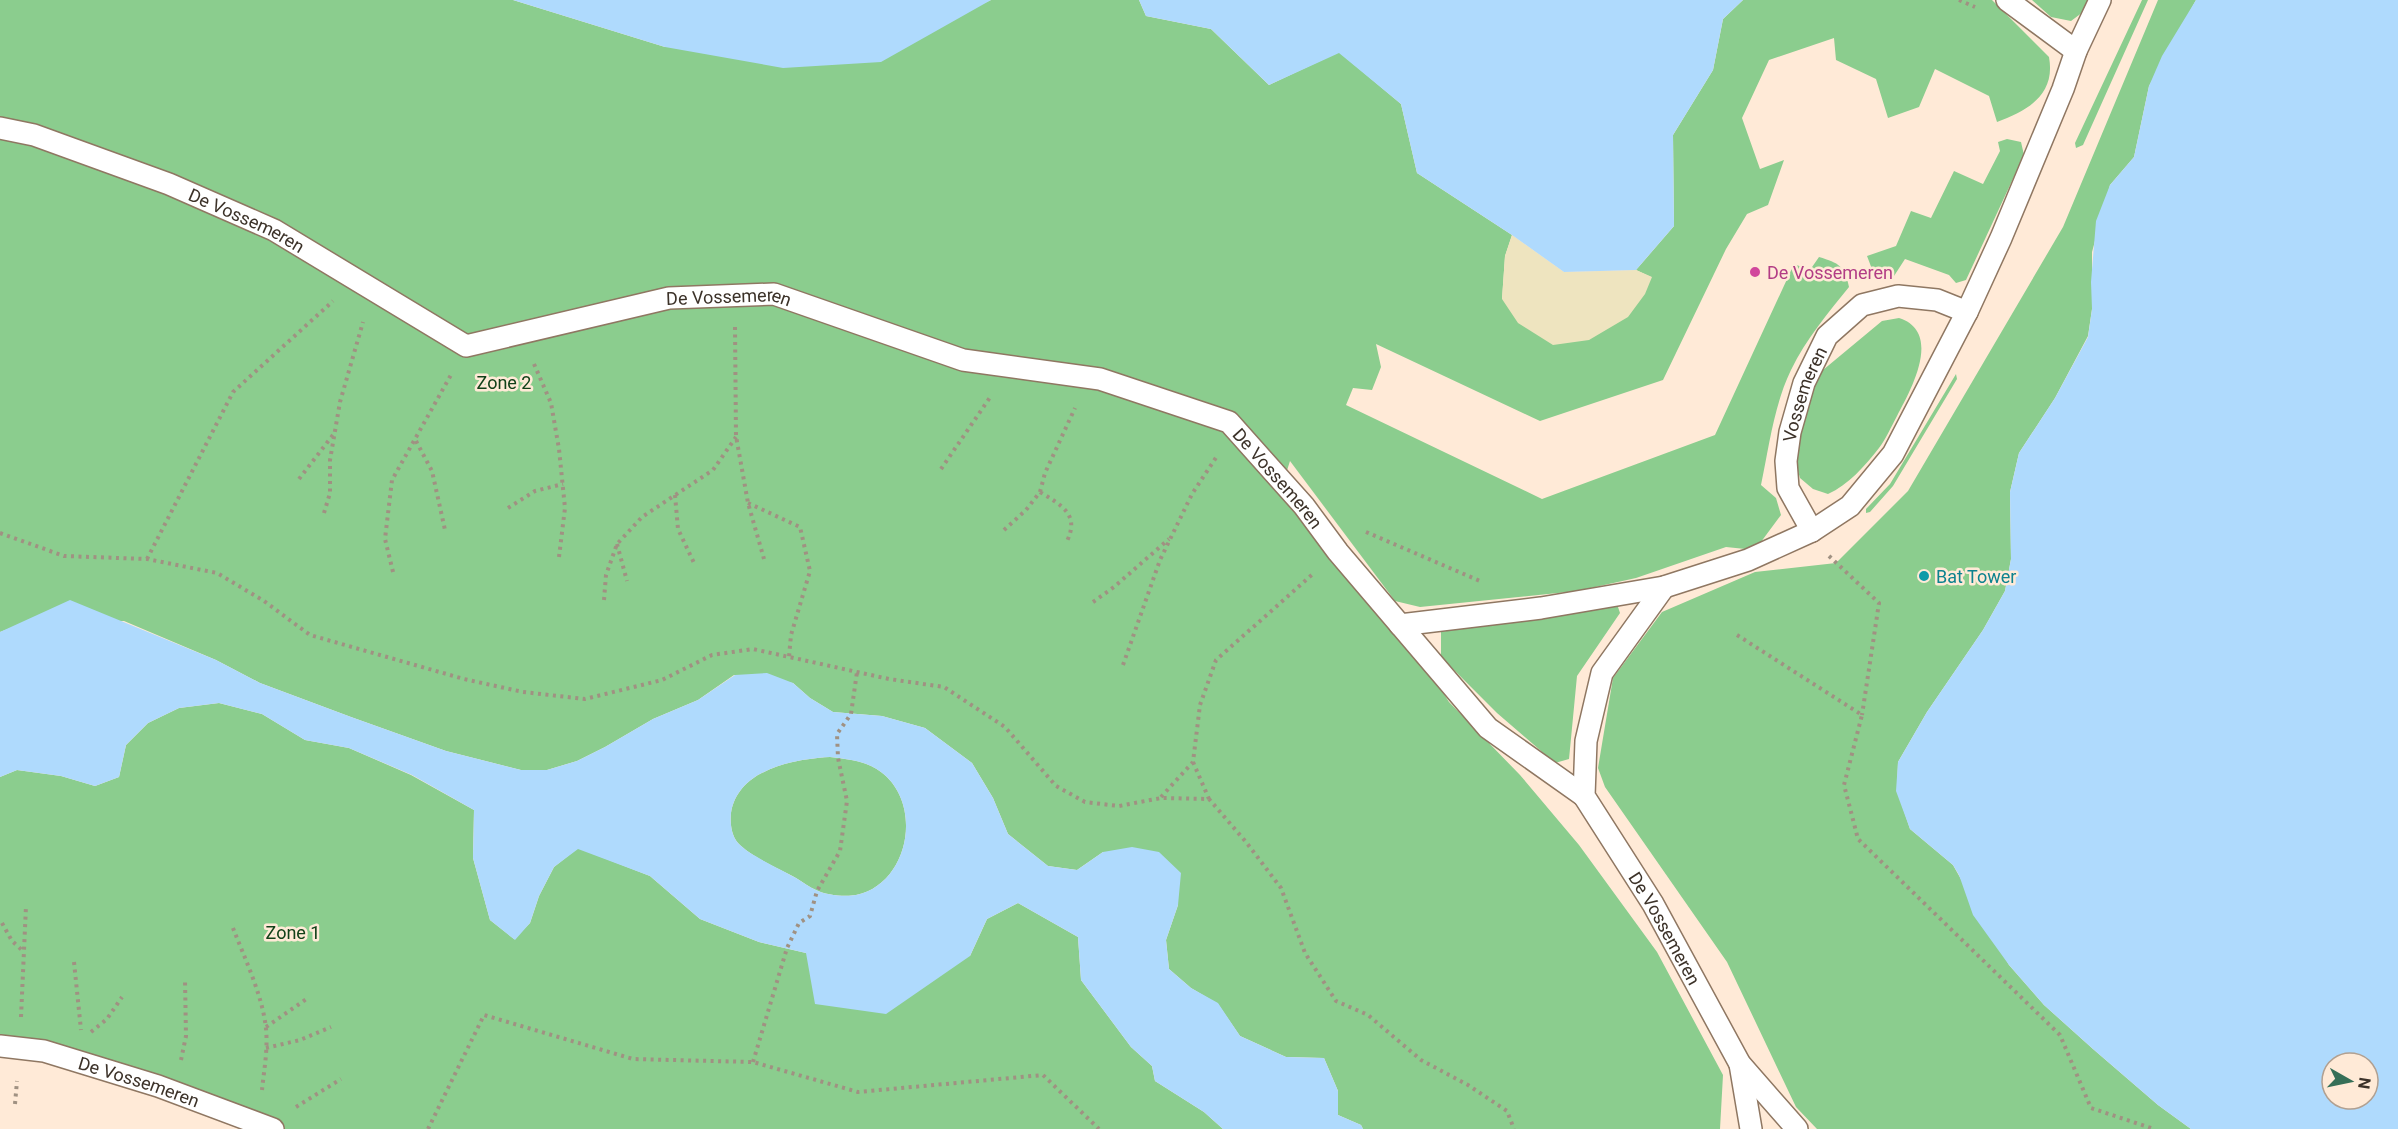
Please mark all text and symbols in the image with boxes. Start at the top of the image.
street label: De Vossemeren [186,183,309,257]
place label: De Vossemeren [1767,262,1893,283]
marker: De Vossemeren [1748,265,1762,279]
street label: De Vossemeren [666,284,795,310]
street label: Vossemeren [1778,343,1831,443]
park label: Zone 2 [477,372,531,393]
street label: De Vossemeren [1229,424,1327,532]
place label: Bat Tower [1936,566,2016,587]
marker: Bat Tower [1917,569,1931,583]
street label: De Vossemeren [1625,868,1705,988]
park label: Zone 1 [266,922,320,943]
north arrow [2320,1051,2380,1111]
street label: De Vossemeren [76,1052,202,1111]
text: N [2354,1076,2375,1090]

